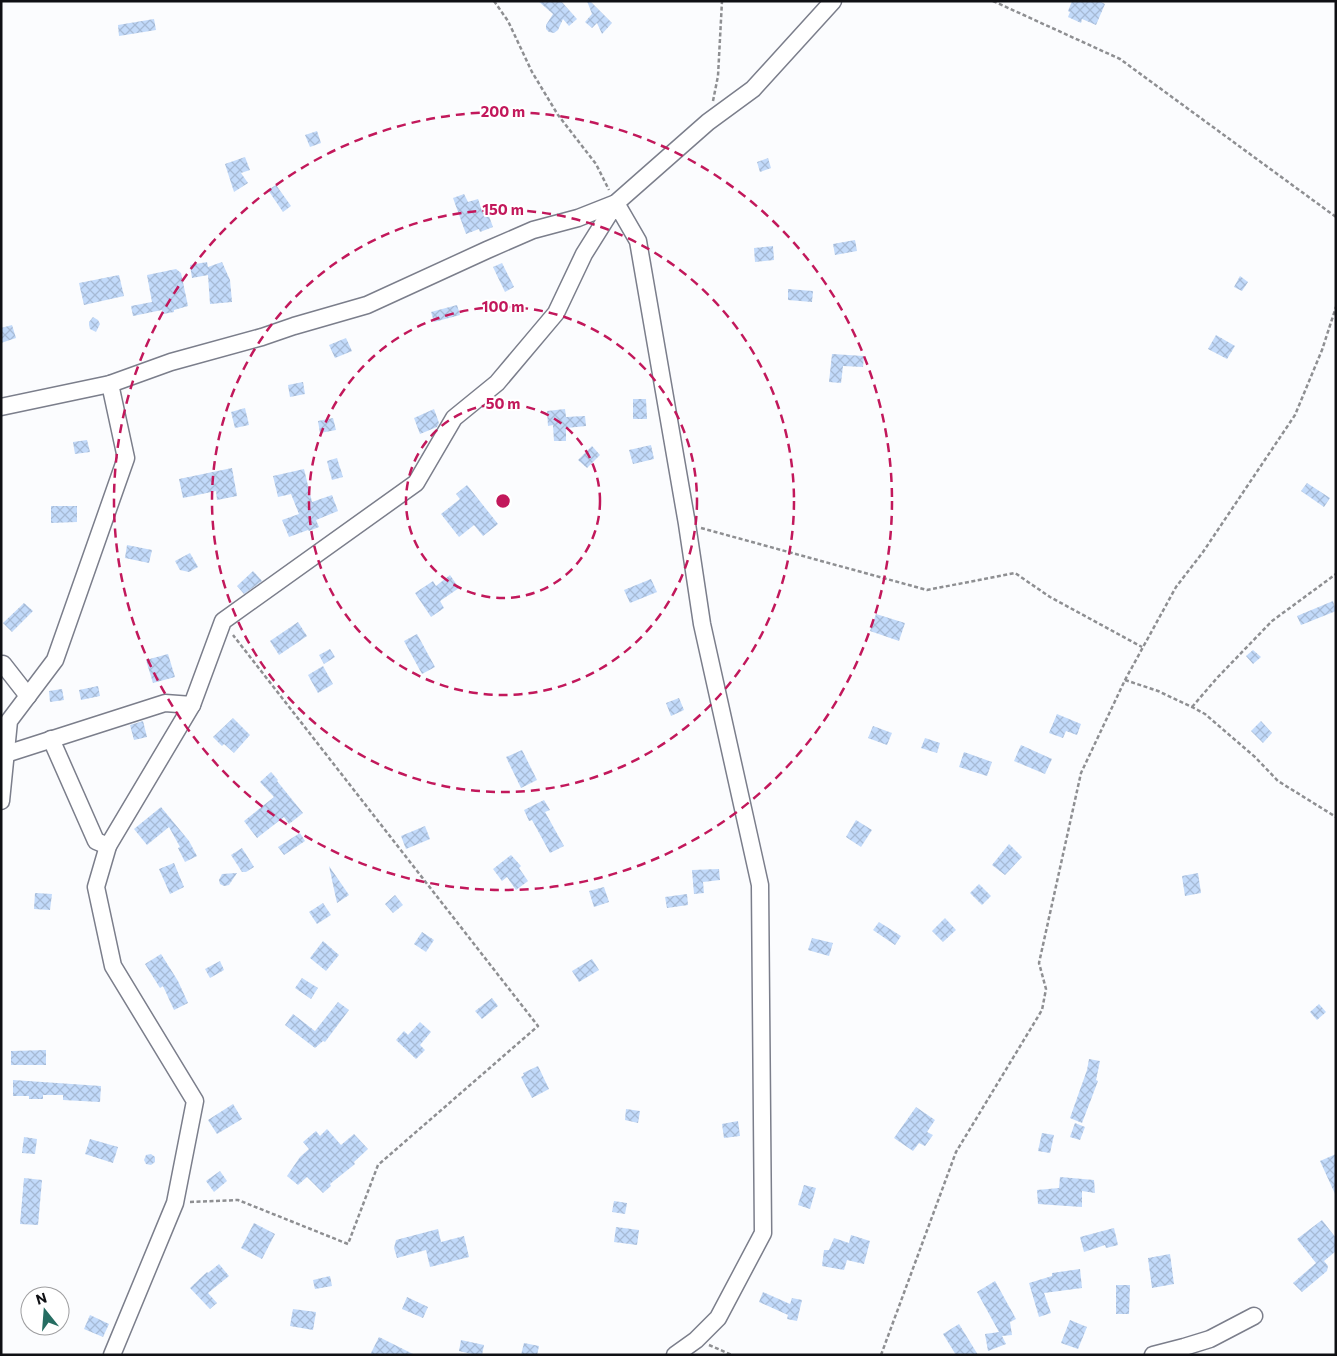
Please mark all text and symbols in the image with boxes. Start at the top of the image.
text: 200 m [481,102,525,120]
text: 150 m [482,200,524,218]
text: 100 m [482,297,524,315]
text: 50 m [486,394,520,412]
centre of rings [494,492,512,510]
north arrow [20,1286,70,1336]
text: N [34,1288,49,1308]

